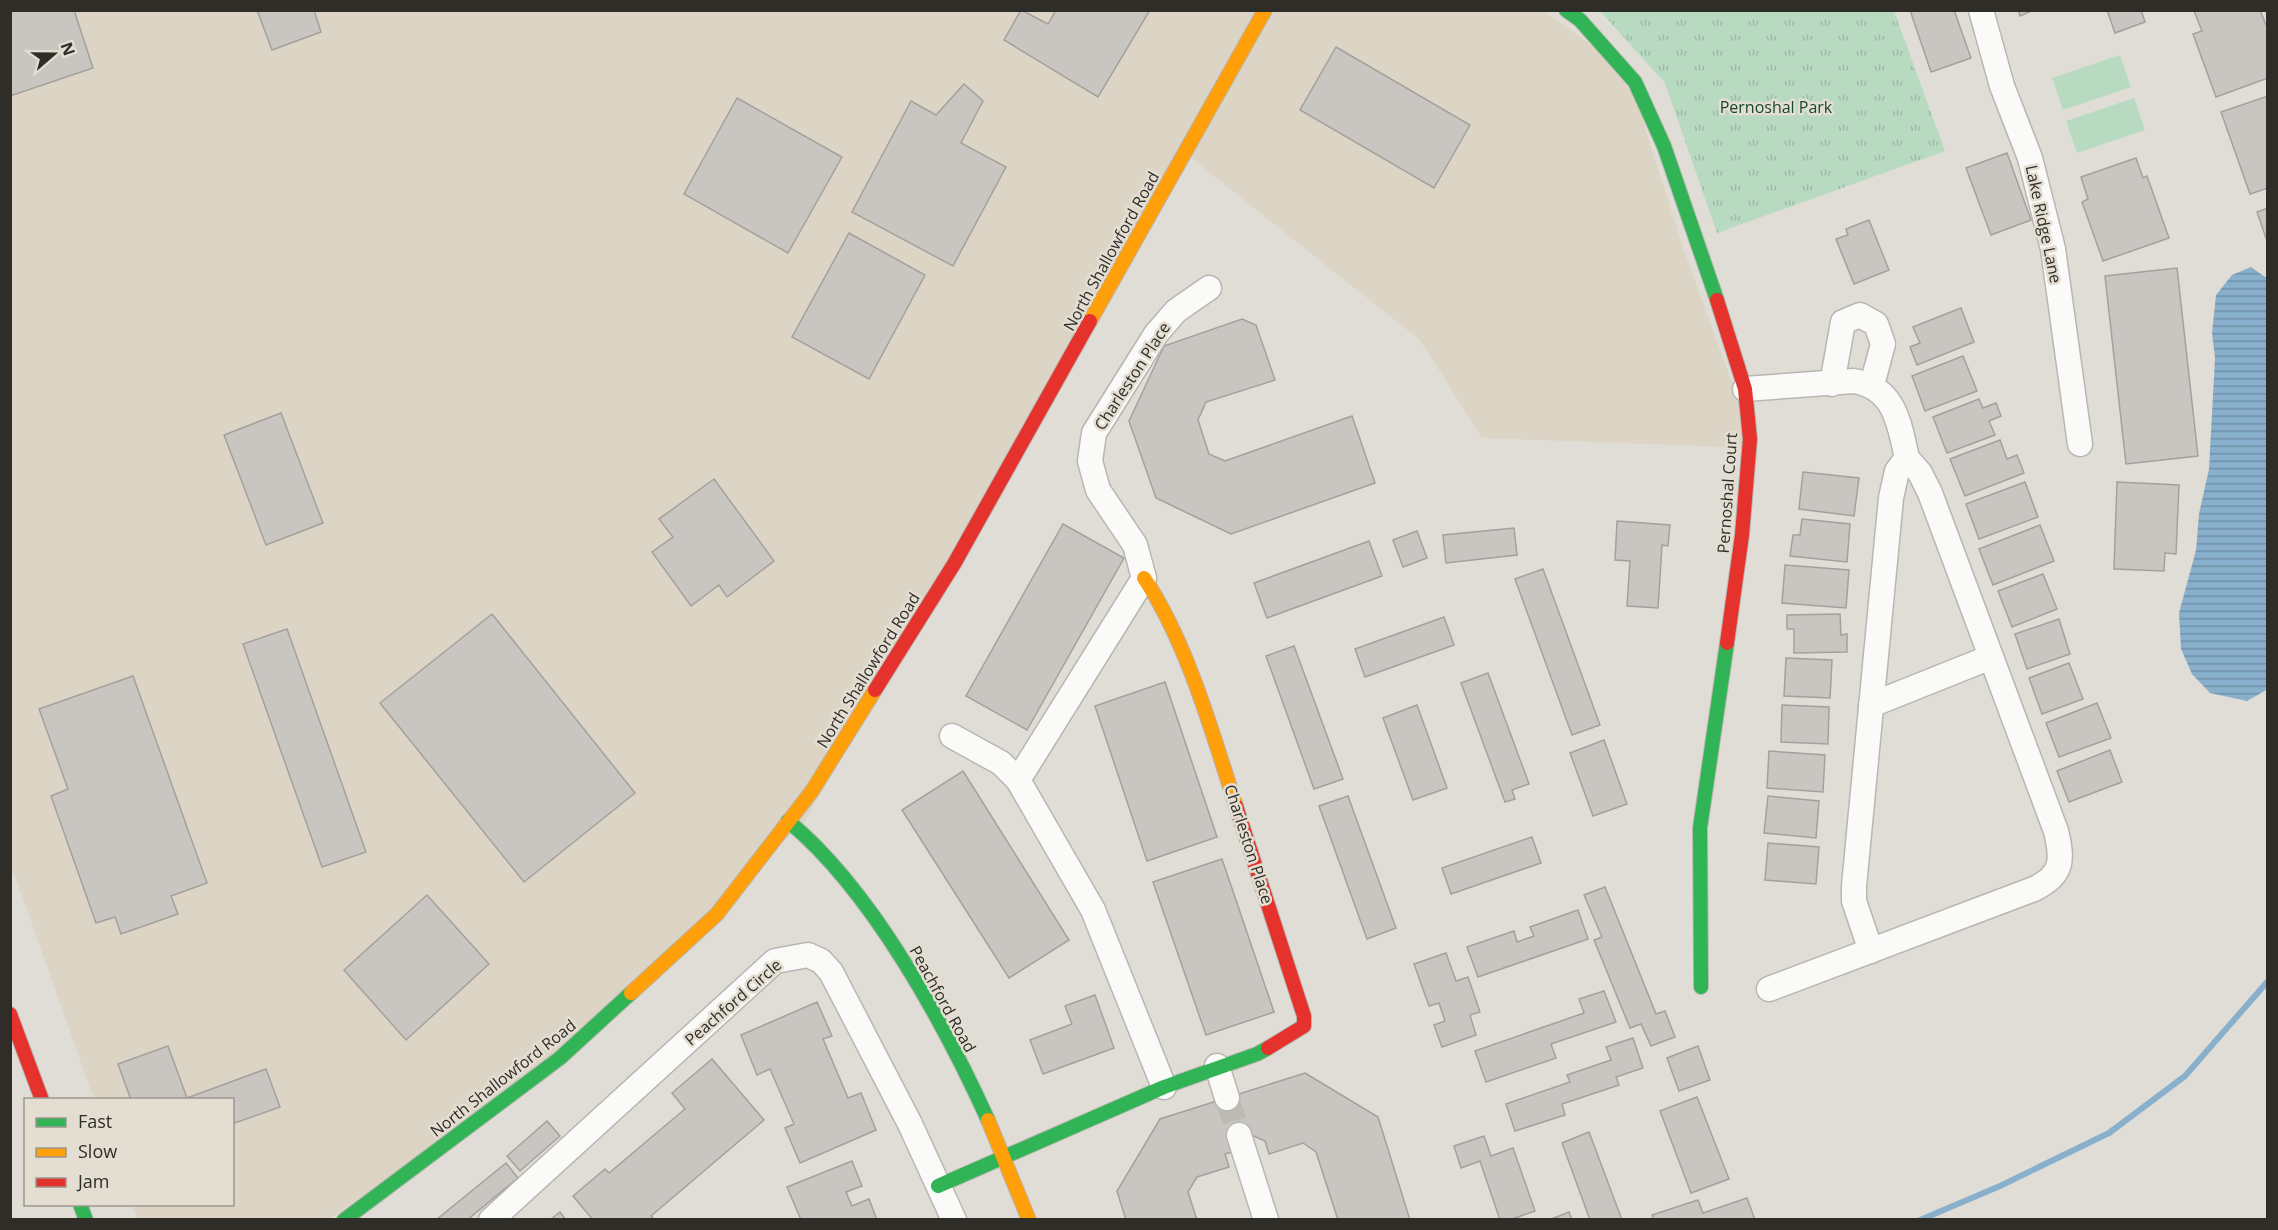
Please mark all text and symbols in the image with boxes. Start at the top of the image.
north arrow [24,24,84,84]
text: N [56,39,81,59]
park label: Pernoshal Park [1720,96,1833,118]
street label: Lake Ridge Lane [2021,163,2067,285]
street label: North Shallowford Road [1058,167,1164,335]
street label: Charleston Place [1089,318,1175,434]
street label: Pernoshal Court [1712,432,1742,554]
street label: North Shallowford Road [811,588,925,752]
street label: Charleston Place [1219,781,1279,907]
street label: Peachford Road [905,942,981,1056]
street label: Peachford Circle [680,954,786,1050]
street label: North Shallowford Road [426,1014,580,1142]
legend [24,1098,234,1206]
text: Fast [78,1109,112,1133]
text: Slow [78,1139,117,1163]
text: Jam [76,1169,110,1193]

